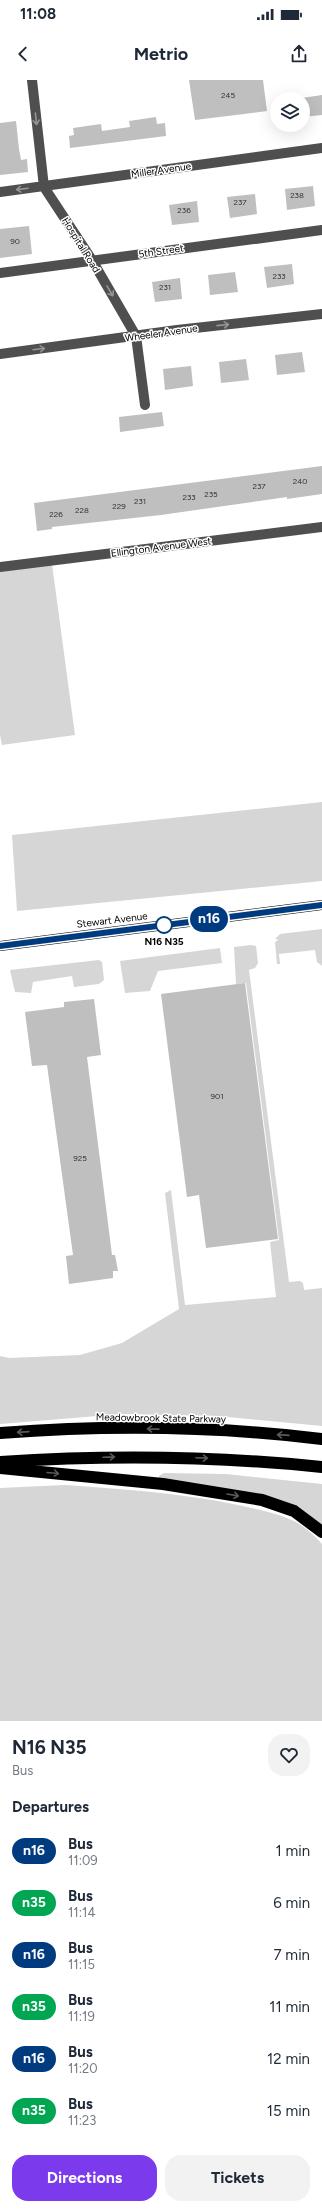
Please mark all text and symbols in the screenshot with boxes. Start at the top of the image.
text: 11:08 [20,5,56,23]
icon: back [12,43,34,65]
text: Metrio [134,43,188,65]
icon: share [288,43,310,65]
house number: 245 [221,90,235,100]
map controls [270,92,310,132]
button: layers [270,92,310,132]
one-way arrow [32,112,40,125]
street label: Miller Avenue [130,159,192,181]
one-way arrow [16,185,29,193]
house number: 238 [290,190,304,200]
house number: 237 [233,197,247,207]
house number: 236 [177,205,191,215]
street label: Hospital Road [59,215,103,275]
house number: 90 [10,236,20,246]
street label: 5th Street [138,241,185,261]
house number: 233 [272,271,286,281]
house number: 231 [159,282,171,292]
one-way arrow [106,285,114,297]
street label: Wheeler Avenue [124,321,199,345]
one-way arrow [216,321,229,329]
one-way arrow [32,345,45,352]
house number: 240 [293,476,307,486]
house number: 237 [252,481,266,491]
house number: 235 [204,489,218,499]
house number: 233 [182,492,196,502]
house number: 231 [134,496,146,506]
house number: 229 [112,501,126,511]
house number: 228 [75,505,89,515]
house number: 226 [49,509,63,519]
street label: Ellington Avenue West [110,534,212,560]
line badge: n16 [186,906,232,932]
street label: Stewart Avenue [76,909,149,931]
text: n16 [198,910,220,927]
marker: N16 N35 [155,916,173,934]
place label: N16 N35 [144,935,184,948]
house number: 901 [211,1091,223,1101]
house number: 925 [73,1153,87,1163]
street label: Meadowbrook State Parkway [96,1410,227,1426]
one-way arrow [147,1425,160,1433]
one-way arrow [17,1428,30,1435]
one-way arrow [277,1431,290,1439]
one-way arrow [102,1454,115,1461]
one-way arrow [195,1455,208,1462]
one-way arrow [46,1469,59,1477]
one-way arrow [226,1491,239,1499]
button: heart [268,1734,310,1776]
text: N16 N35 [12,1736,87,1759]
text: Bus [12,1763,33,1778]
text: Departures [12,1798,89,1816]
text: Bus [68,1835,93,1853]
text: n16 [23,1842,45,1859]
text: 1 min [275,1842,310,1860]
text: 11:09 [68,1853,98,1868]
text: Bus [68,1887,93,1905]
text: n35 [22,1894,46,1911]
text: 6 min [273,1894,310,1912]
text: 11:14 [68,1905,95,1920]
text: Bus [68,1939,93,1957]
text: n16 [23,1946,45,1963]
text: 7 min [274,1946,310,1964]
text: 11:15 [68,1957,95,1972]
text: Bus [68,1991,93,2009]
text: n35 [22,1998,46,2015]
text: 11 min [269,1998,310,2016]
text: 11:19 [68,2009,95,2024]
text: Bus [68,2043,93,2061]
text: n16 [23,2050,45,2067]
text: 12 min [267,2050,310,2068]
text: 11:20 [68,2061,98,2076]
text: Bus [68,2095,93,2113]
text: n35 [22,2102,46,2119]
text: 15 min [267,2102,310,2120]
text: 11:23 [68,2113,96,2128]
button: Directions [12,2155,157,2201]
button: Tickets [165,2155,310,2201]

